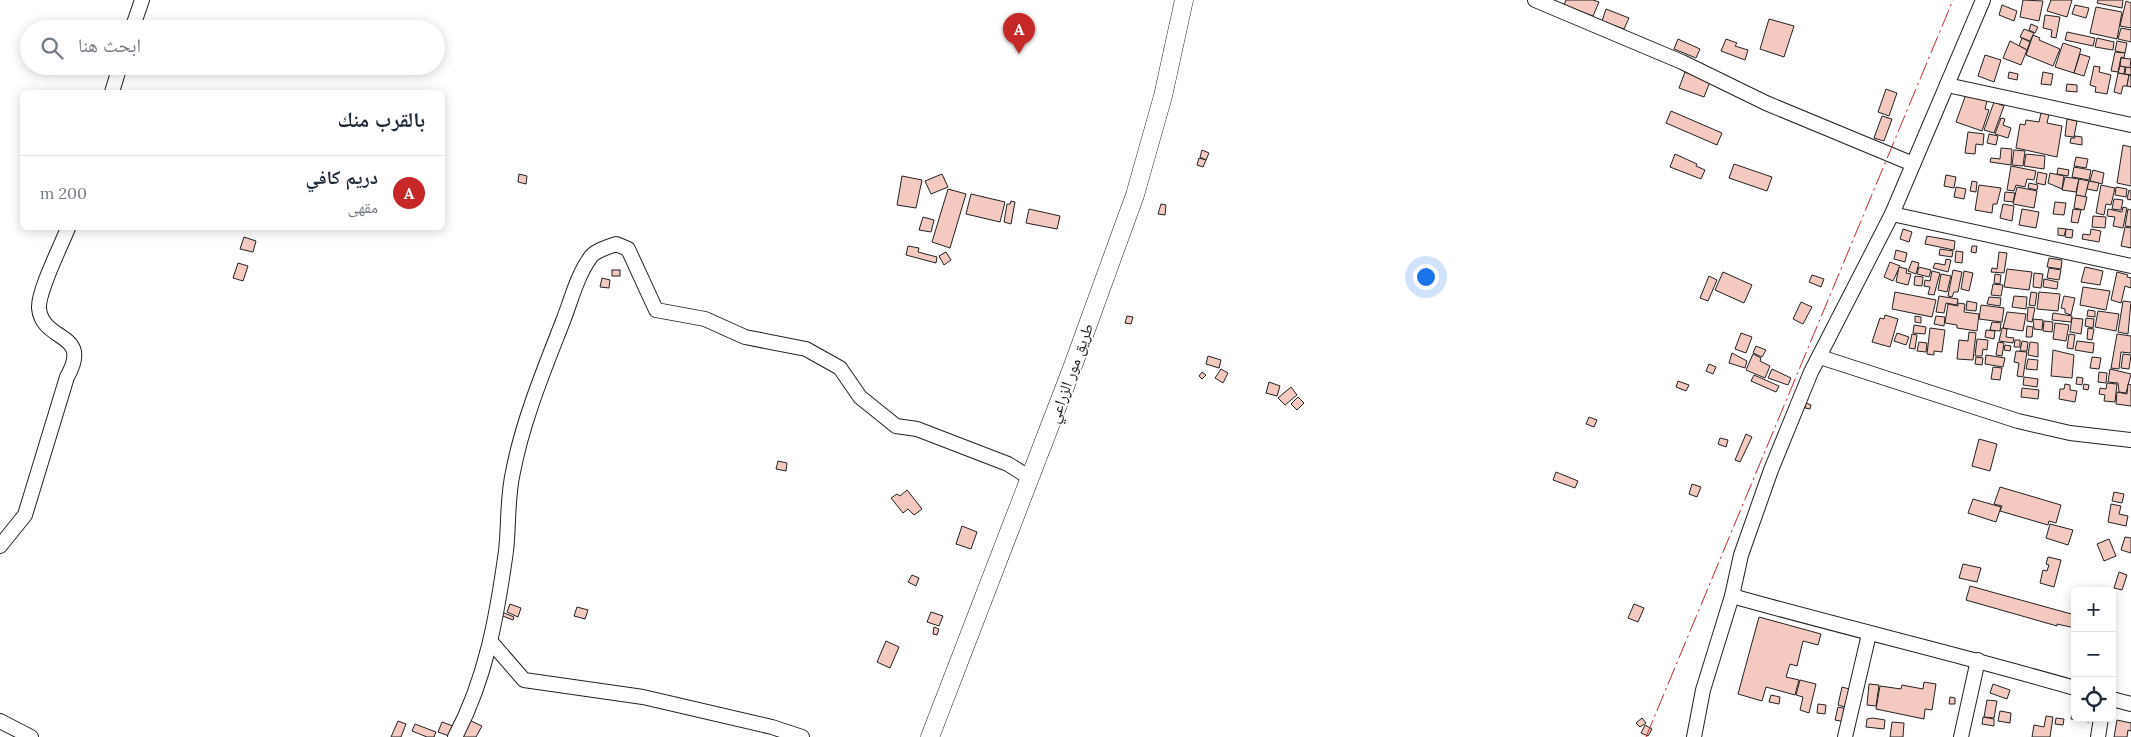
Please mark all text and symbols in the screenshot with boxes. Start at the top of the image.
pin: A [1003,13,1035,54]
search box [20,20,445,75]
text: ابحث هنا [78,33,141,57]
icon: search [38,34,66,62]
text: بالقرب منك [338,106,425,133]
text: دريم كافي [305,165,378,189]
text: 200 m [40,183,87,203]
text: A [404,183,414,203]
text: مقهى [347,197,378,217]
your location [1413,264,1439,290]
street label: طريق مور الزراعي [1043,320,1100,427]
map controls [2071,587,2116,722]
button: + [2071,587,2116,632]
button: − [2071,632,2116,677]
button: locate [2071,677,2116,722]

